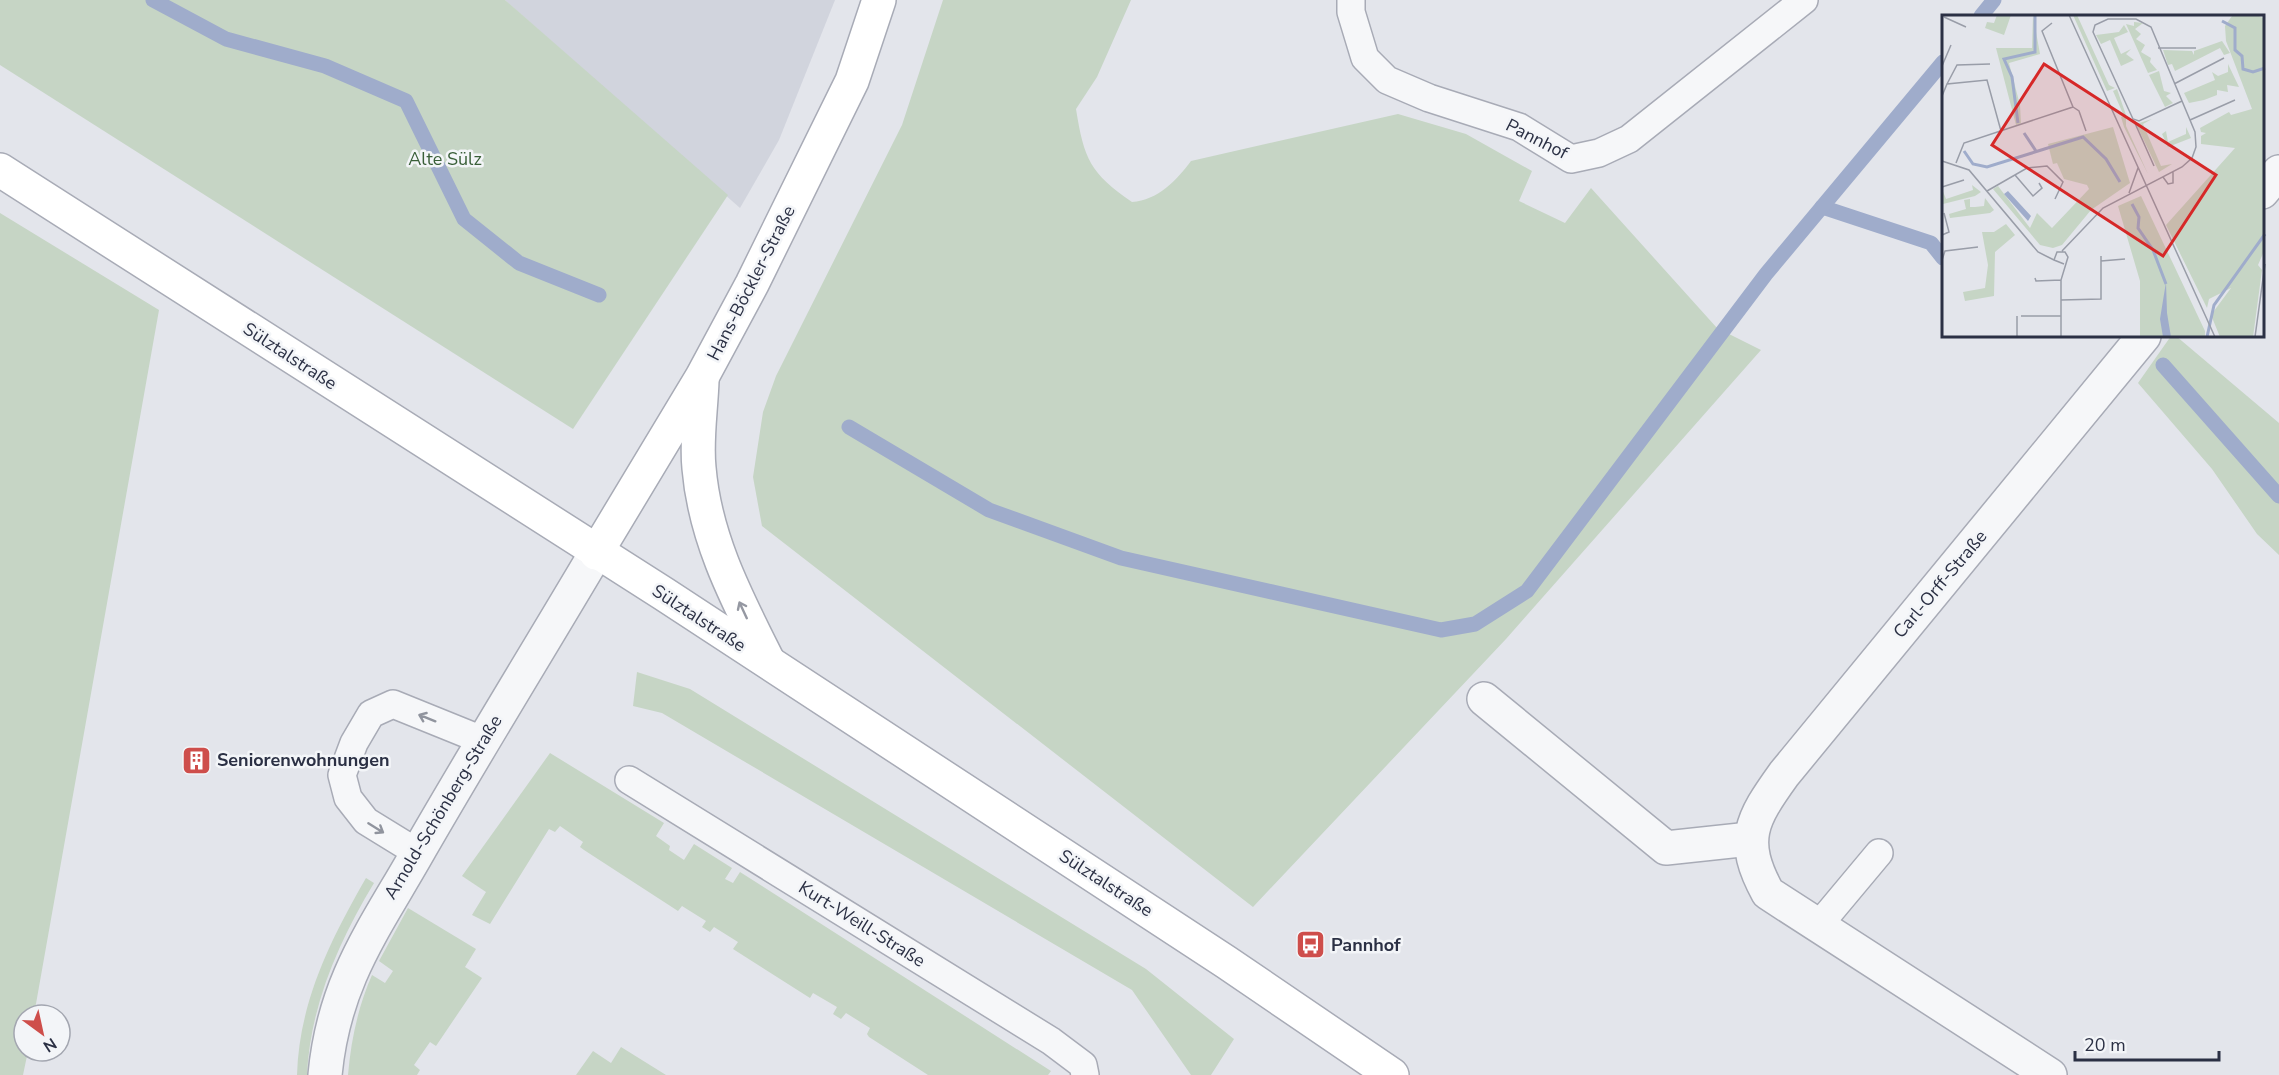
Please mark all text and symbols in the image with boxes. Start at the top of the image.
inset map [1942,15,2264,338]
street label: Pannhof [1502,113,1573,165]
park label: Alte Sülz [408,147,482,171]
street label: Hans-Böckler-Straße [701,201,801,365]
street label: Sülztalstraße [238,317,342,395]
street label: Carl-Orff-Straße [1888,525,1992,643]
street label: Sülztalstraße [647,579,751,657]
one-way arrow [737,602,748,620]
street label: Arnold-Schönberg-Straße [378,710,508,904]
one-way arrow [419,712,437,723]
building icon: Seniorenwohnungen [180,744,212,776]
place label: Seniorenwohnungen [217,748,389,772]
one-way arrow [368,822,385,835]
street label: Sülztalstraße [1054,844,1158,922]
street label: Kurt-Weill-Straße [794,875,930,973]
bus stop icon: Pannhof [1294,929,1326,961]
place label: Pannhof [1331,933,1401,957]
north arrow [12,1003,72,1063]
scale bar [2075,1024,2219,1062]
text: N [39,1032,61,1057]
text: 20 m [2084,1033,2126,1057]

